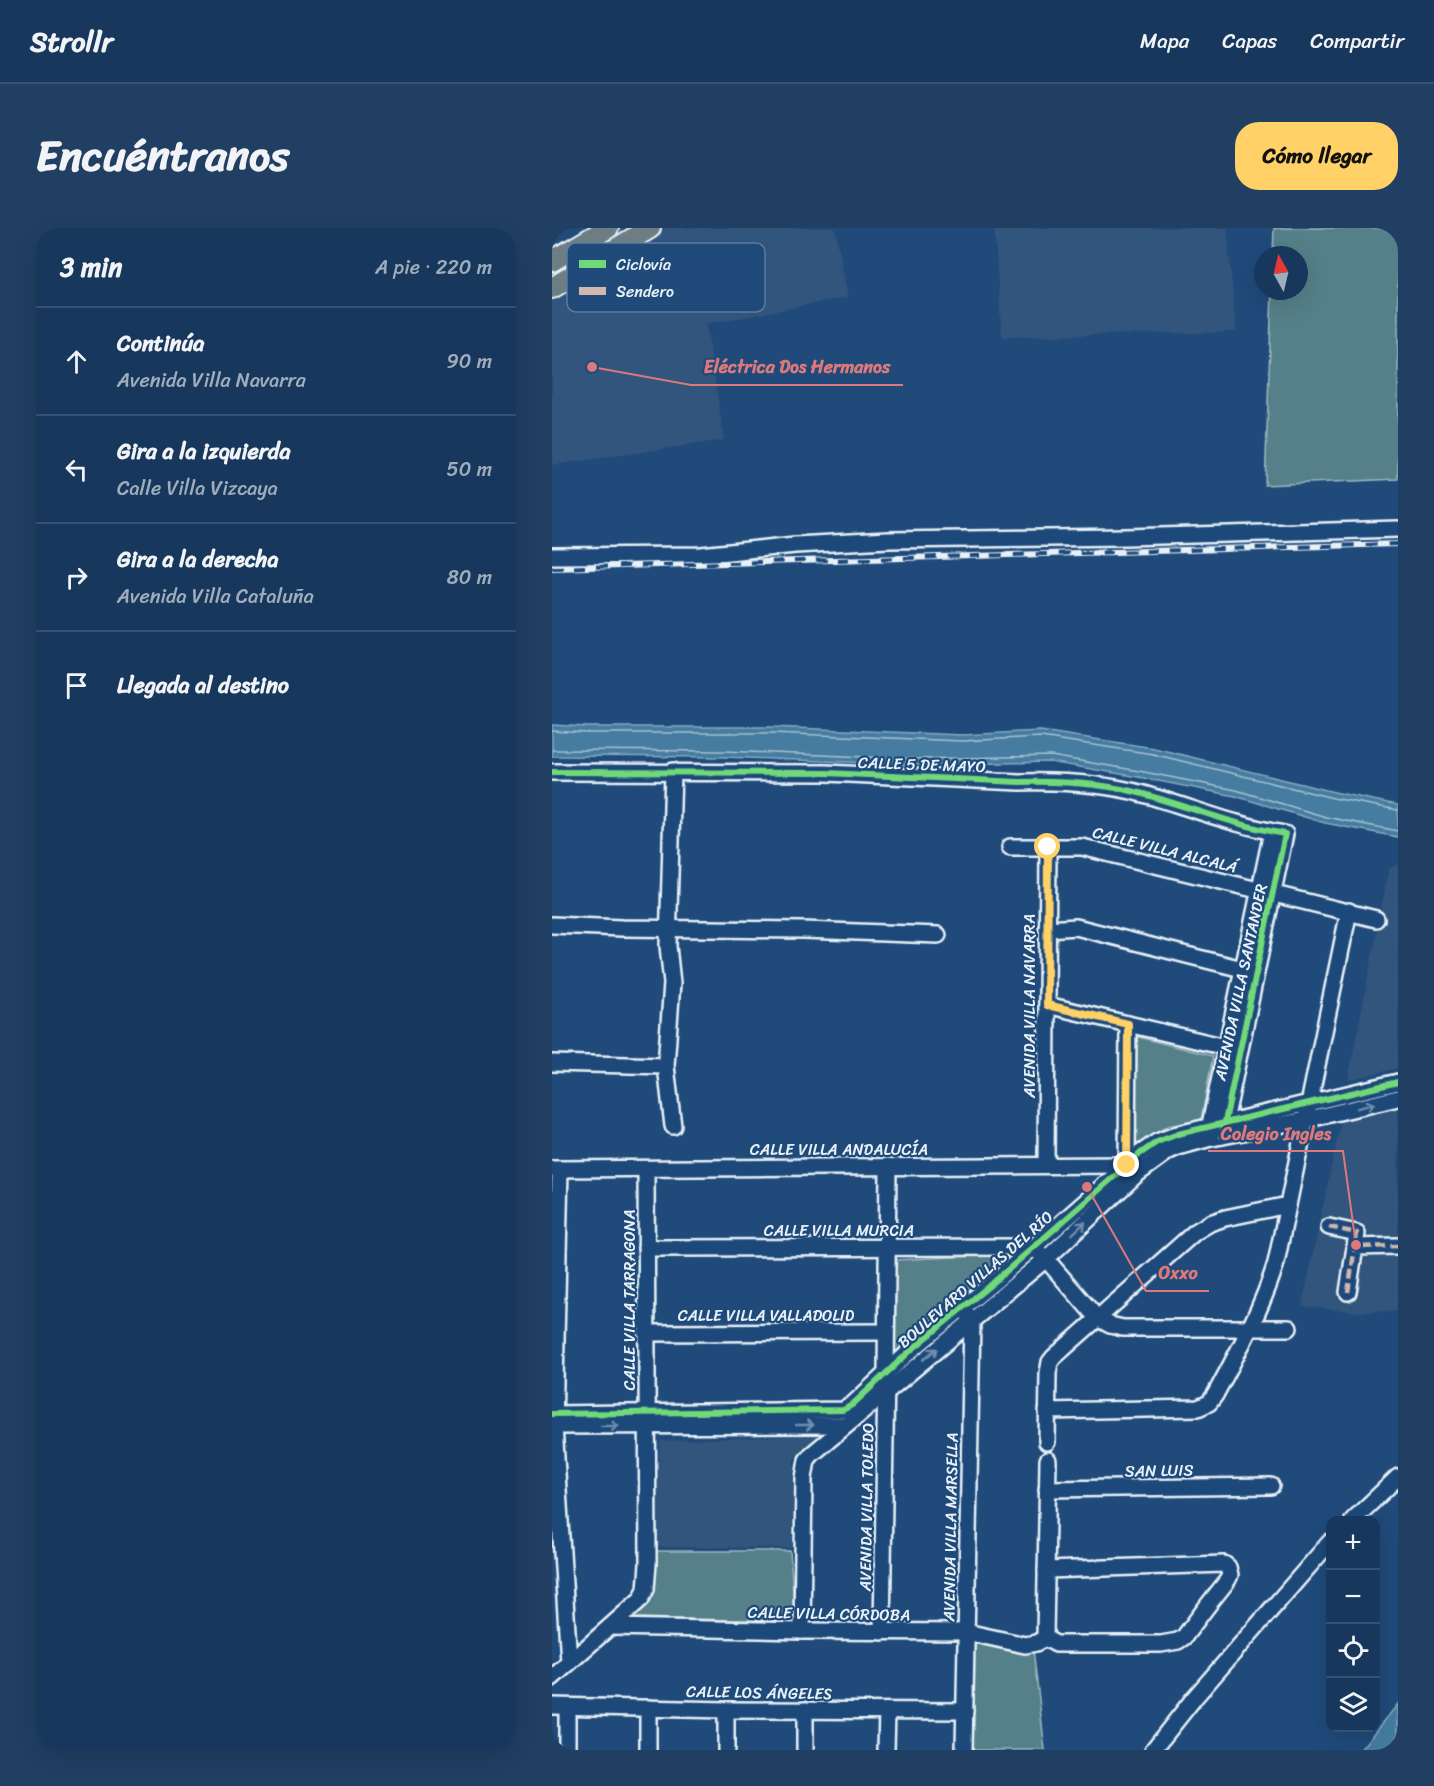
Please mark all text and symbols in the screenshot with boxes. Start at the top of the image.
text: Strollr [30,17,113,66]
text: Mapa [1140,22,1189,60]
text: Capas [1222,22,1277,60]
text: Compartir [1310,22,1404,60]
text: Encuéntranos [36,119,289,193]
button: Cómo llegar [1235,122,1398,190]
legend [567,243,765,312]
text: 3 min [60,244,122,290]
north arrow [1254,246,1308,300]
text: A pie · 220 m [375,250,492,285]
text: Ciclovía [616,250,671,279]
text: Sendero [616,277,674,306]
text: Continúa [117,324,204,363]
text: 90 m [447,344,492,379]
icon: ahead [60,345,93,378]
callout: Eléctrica Dos Hermanos [691,349,903,385]
text: Eléctrica Dos Hermanos [704,351,891,383]
text: Avenida Villa Navarra [117,363,306,398]
text: Gira a la izquierda [117,432,290,471]
text: 50 m [447,452,492,487]
icon: left [60,453,93,486]
text: Calle Villa Vizcaya [117,471,278,506]
text: Gira a la derecha [117,540,278,579]
text: 80 m [447,560,492,595]
icon: right [60,561,93,594]
text: Avenida Villa Cataluña [117,579,314,614]
text: Llegada al destino [117,666,289,705]
icon: arrive [60,669,93,702]
street label: CALLE 5 DE MAYO [857,748,987,781]
street label: CALLE VILLA ALCALÁ [1089,817,1243,882]
route start [1034,833,1060,859]
street label: AVENIDA VILLA SANTANDER [1205,881,1276,1084]
street label: AVENIDA VILLA NAVARRA [1015,914,1044,1099]
one-way arrow [1356,1099,1375,1111]
callout: Colegio Ingles [1208,1115,1343,1151]
text: Colegio Ingles [1220,1118,1332,1150]
street label: CALLE VILLA ANDALUCÍA [750,1135,928,1164]
route end [1113,1151,1139,1177]
street label: BOULEVARD VILLAS DEL RÍO [891,1203,1060,1356]
street label: CALLE VILLA TARRAGONA [615,1209,644,1391]
street label: CALLE VILLA MURCIA [764,1216,914,1245]
one-way arrow [1072,1221,1087,1235]
callout: Oxxo [1146,1255,1209,1291]
text: Oxxo [1158,1257,1198,1289]
street label: CALLE VILLA VALLADOLID [678,1301,855,1330]
one-way arrow [922,1348,938,1361]
one-way arrow [795,1419,815,1431]
one-way arrow [600,1420,620,1432]
street label: AVENIDA VILLA TOLEDO [851,1423,882,1593]
street label: AVENIDA VILLA MARSELLA [934,1432,967,1623]
street label: SAN LUIS [1124,1455,1194,1486]
map controls [1326,1516,1380,1732]
button: + [1326,1516,1380,1570]
button: − [1326,1570,1380,1624]
street label: CALLE VILLA CÓRDOBA [747,1598,911,1629]
button: locate [1326,1624,1380,1678]
street label: CALLE LOS ÁNGELES [686,1677,833,1708]
button: layers [1326,1678,1380,1732]

